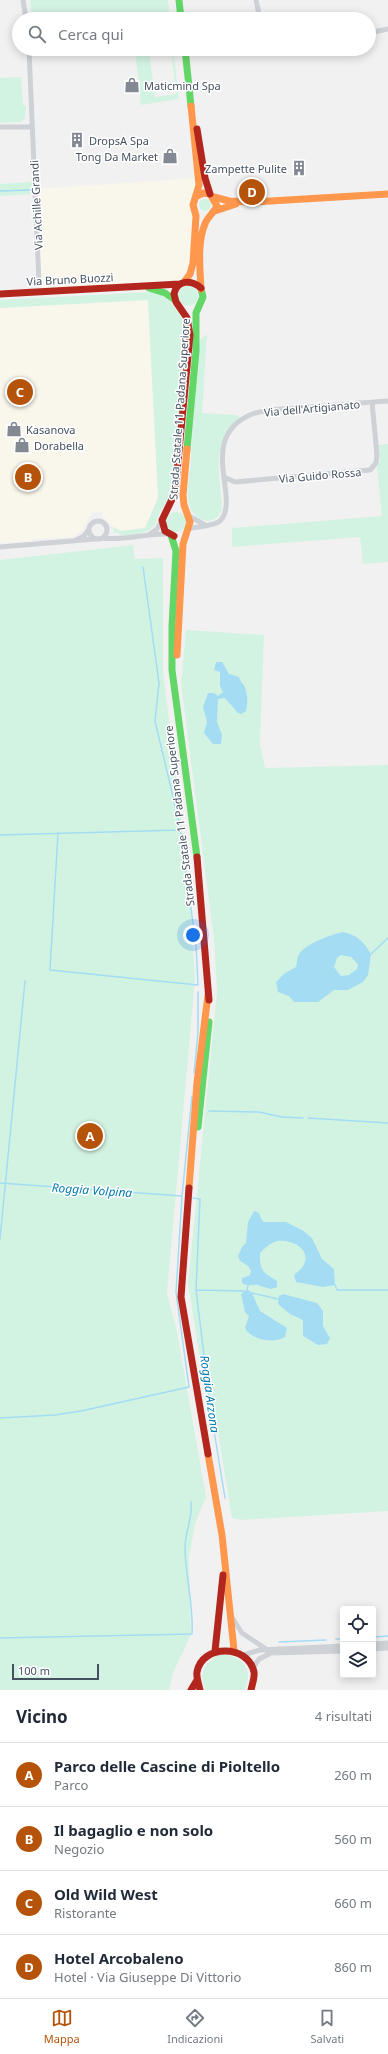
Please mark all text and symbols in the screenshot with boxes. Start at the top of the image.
search box [12,12,376,56]
icon: search [26,23,48,45]
text: Cerca qui [58,24,124,44]
shop icon: Maticmind Spa [123,76,141,94]
place label: Maticmind Spa [144,78,221,93]
building icon: DropsA Spa [68,131,86,149]
place label: DropsA Spa [89,133,149,148]
shop icon: Tong Da Market [161,147,179,165]
place label: Tong Da Market [76,149,158,164]
building icon: Zampette Pulite [290,159,308,177]
street label: Via Achille Grandi [26,160,46,250]
place label: Zampette Pulite [205,161,287,176]
pin: D [239,177,265,207]
street label: Via Bruno Buozzi [26,269,114,289]
street label: Strada Statale 11 Padana Superiore [165,318,193,500]
pin: C [7,377,33,407]
street label: Via dell'Artigianato [263,396,361,420]
shop icon: Kasanova [5,420,23,438]
place label: Kasanova [26,422,75,437]
shop icon: Dorabella [13,436,31,454]
place label: Dorabella [34,438,84,453]
pin: B [15,462,41,492]
street label: Via Guido Rossa [278,464,362,486]
street label: Strada Statale 11 Padana Superiore [160,725,198,907]
your location [183,925,203,945]
pin: A [77,1121,103,1151]
water label: Roggia Volpina [51,1179,133,1201]
water label: Roggia Arzona [196,1354,224,1434]
map controls [340,1606,376,1678]
button: locate [340,1606,376,1642]
button: layers [340,1642,376,1678]
scale bar [12,1662,99,1681]
text: 100 m [18,1663,50,1678]
text: Vicino [16,1705,68,1728]
text: 4 risultati [315,1707,372,1725]
text: Parco delle Cascine di Pioltello [54,1756,280,1776]
text: A [25,1766,34,1784]
text: 260 m [334,1766,372,1784]
text: Parco [54,1776,88,1794]
text: Il bagaglio e non solo [54,1820,213,1840]
text: B [25,1830,33,1848]
text: 560 m [334,1830,372,1848]
text: Negozio [54,1840,104,1858]
text: Old Wild West [54,1884,158,1904]
text: C [25,1894,33,1912]
text: 660 m [334,1894,372,1912]
text: Ristorante [54,1904,117,1922]
text: Hotel Arcobaleno [54,1948,184,1968]
text: D [24,1958,34,1976]
text: 860 m [334,1958,372,1976]
text: Hotel · Via Giuseppe Di Vittorio [54,1968,241,1986]
tab: Mappa [44,2007,80,2046]
tab: Indicazioni [167,2007,223,2046]
tab: Salvati [311,2007,344,2046]

